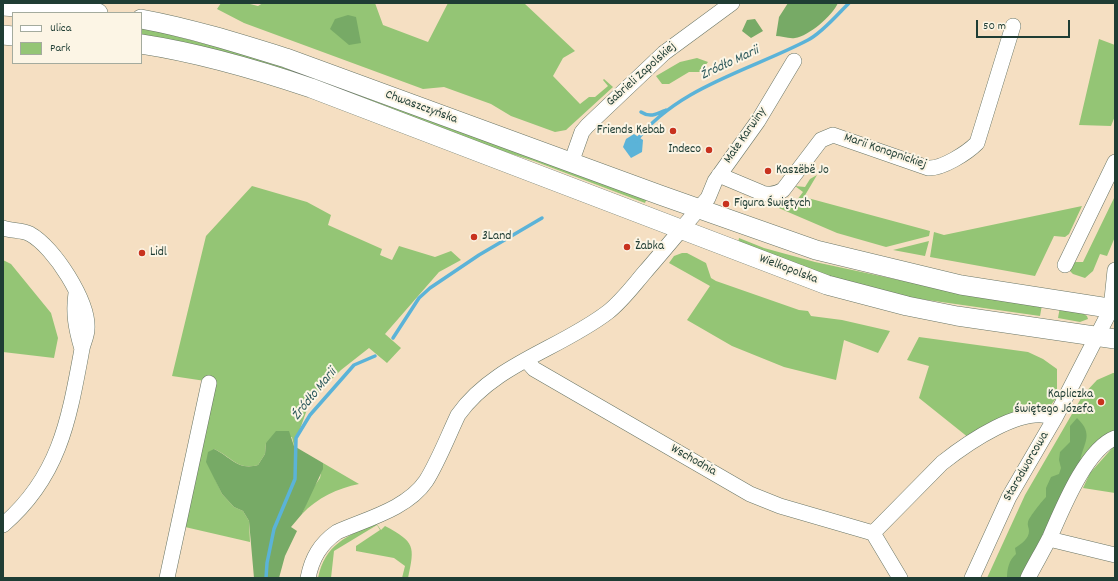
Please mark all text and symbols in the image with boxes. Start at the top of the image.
legend [12,12,142,64]
scale bar [978,12,1072,38]
text: 50 m [983,18,1006,35]
text: Ulica [50,20,71,37]
text: Park [50,40,70,57]
street label: Gabrieli Zapolskiej [604,40,680,110]
water label: Źródło Marii [698,43,762,85]
street label: Chwaszczyńska [383,88,459,128]
street label: Małe Karwiny [721,105,771,167]
place label: Friends Kebab [597,123,665,139]
marker: Friends Kebab [668,126,678,136]
street label: Marii Konopnickiej [842,131,928,173]
place label: Indeco [668,142,701,158]
marker: Indeco [704,145,714,155]
place label: Kaszëbë Jo [776,163,829,179]
marker: Kaszëbë Jo [763,166,773,176]
place label: Figura Świętych [734,196,810,212]
marker: Figura Świętych [721,199,731,209]
place label: 3Land [482,229,511,245]
marker: 3Land [469,232,479,242]
place label: Żabka [635,239,664,255]
marker: Żabka [622,242,632,252]
place label: Lidl [150,245,167,261]
marker: Lidl [137,248,147,258]
street label: Wielkopolska [756,252,820,288]
water label: Źródło Marii [289,365,341,425]
place label: Kapliczka świętego Józefa [1014,387,1093,418]
marker: Kapliczka świętego Józefa [1096,397,1106,407]
street label: Starodworcowa [1001,429,1053,505]
street label: Wschodnia [667,442,719,480]

